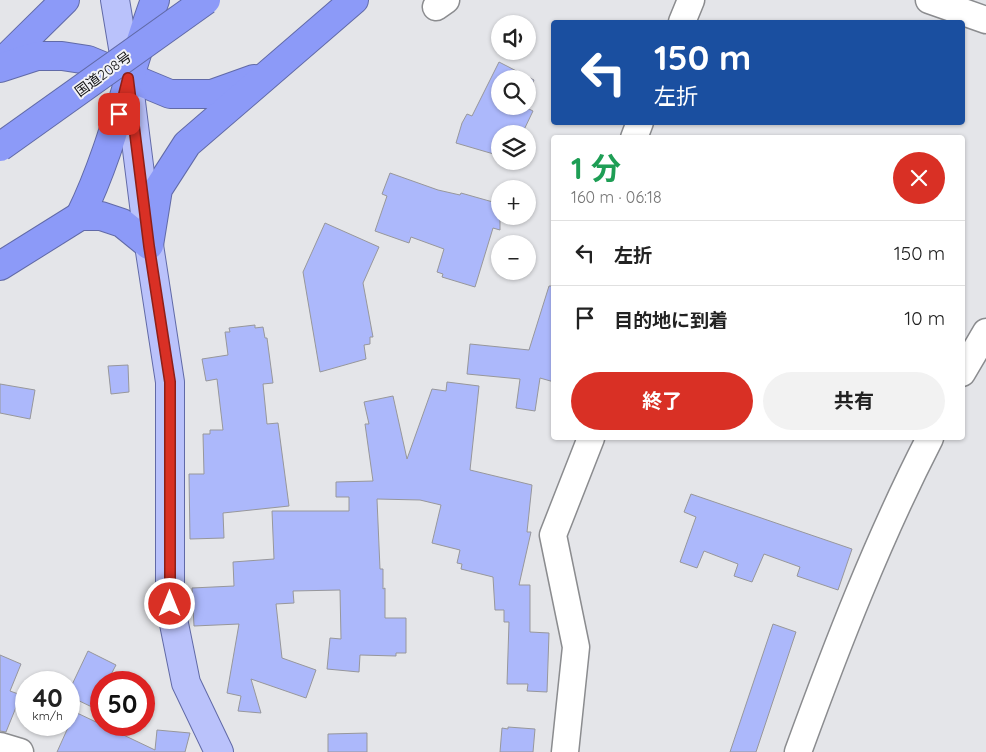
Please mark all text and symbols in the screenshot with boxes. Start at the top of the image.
map controls [491,15,536,280]
button: sound [491,15,536,60]
text: 150 m [654,35,751,79]
icon: left [571,40,636,105]
street label: 国道208号 [71,47,135,101]
button: search [491,70,536,115]
text: 左折 [654,82,698,110]
pin [98,93,140,135]
icon: arrive [105,100,133,128]
button: layers [491,125,536,170]
text: 1 分 [571,149,621,187]
button: close [893,152,945,204]
button: + [491,180,536,225]
text: 160 m · 06:18 [571,187,662,207]
button: − [491,235,536,280]
icon: left [571,239,599,267]
text: 150 m [894,241,945,265]
text: 左折 [614,243,652,267]
icon: arrive [571,304,599,332]
text: 10 m [904,306,945,330]
text: 目的地に到着 [614,308,728,332]
button: 終了 [571,372,753,430]
button: 共有 [763,372,945,430]
position arrow [143,577,195,629]
speed limit sign: 50 [90,671,155,736]
text: 40 [32,682,63,713]
text: km/h [32,708,63,723]

